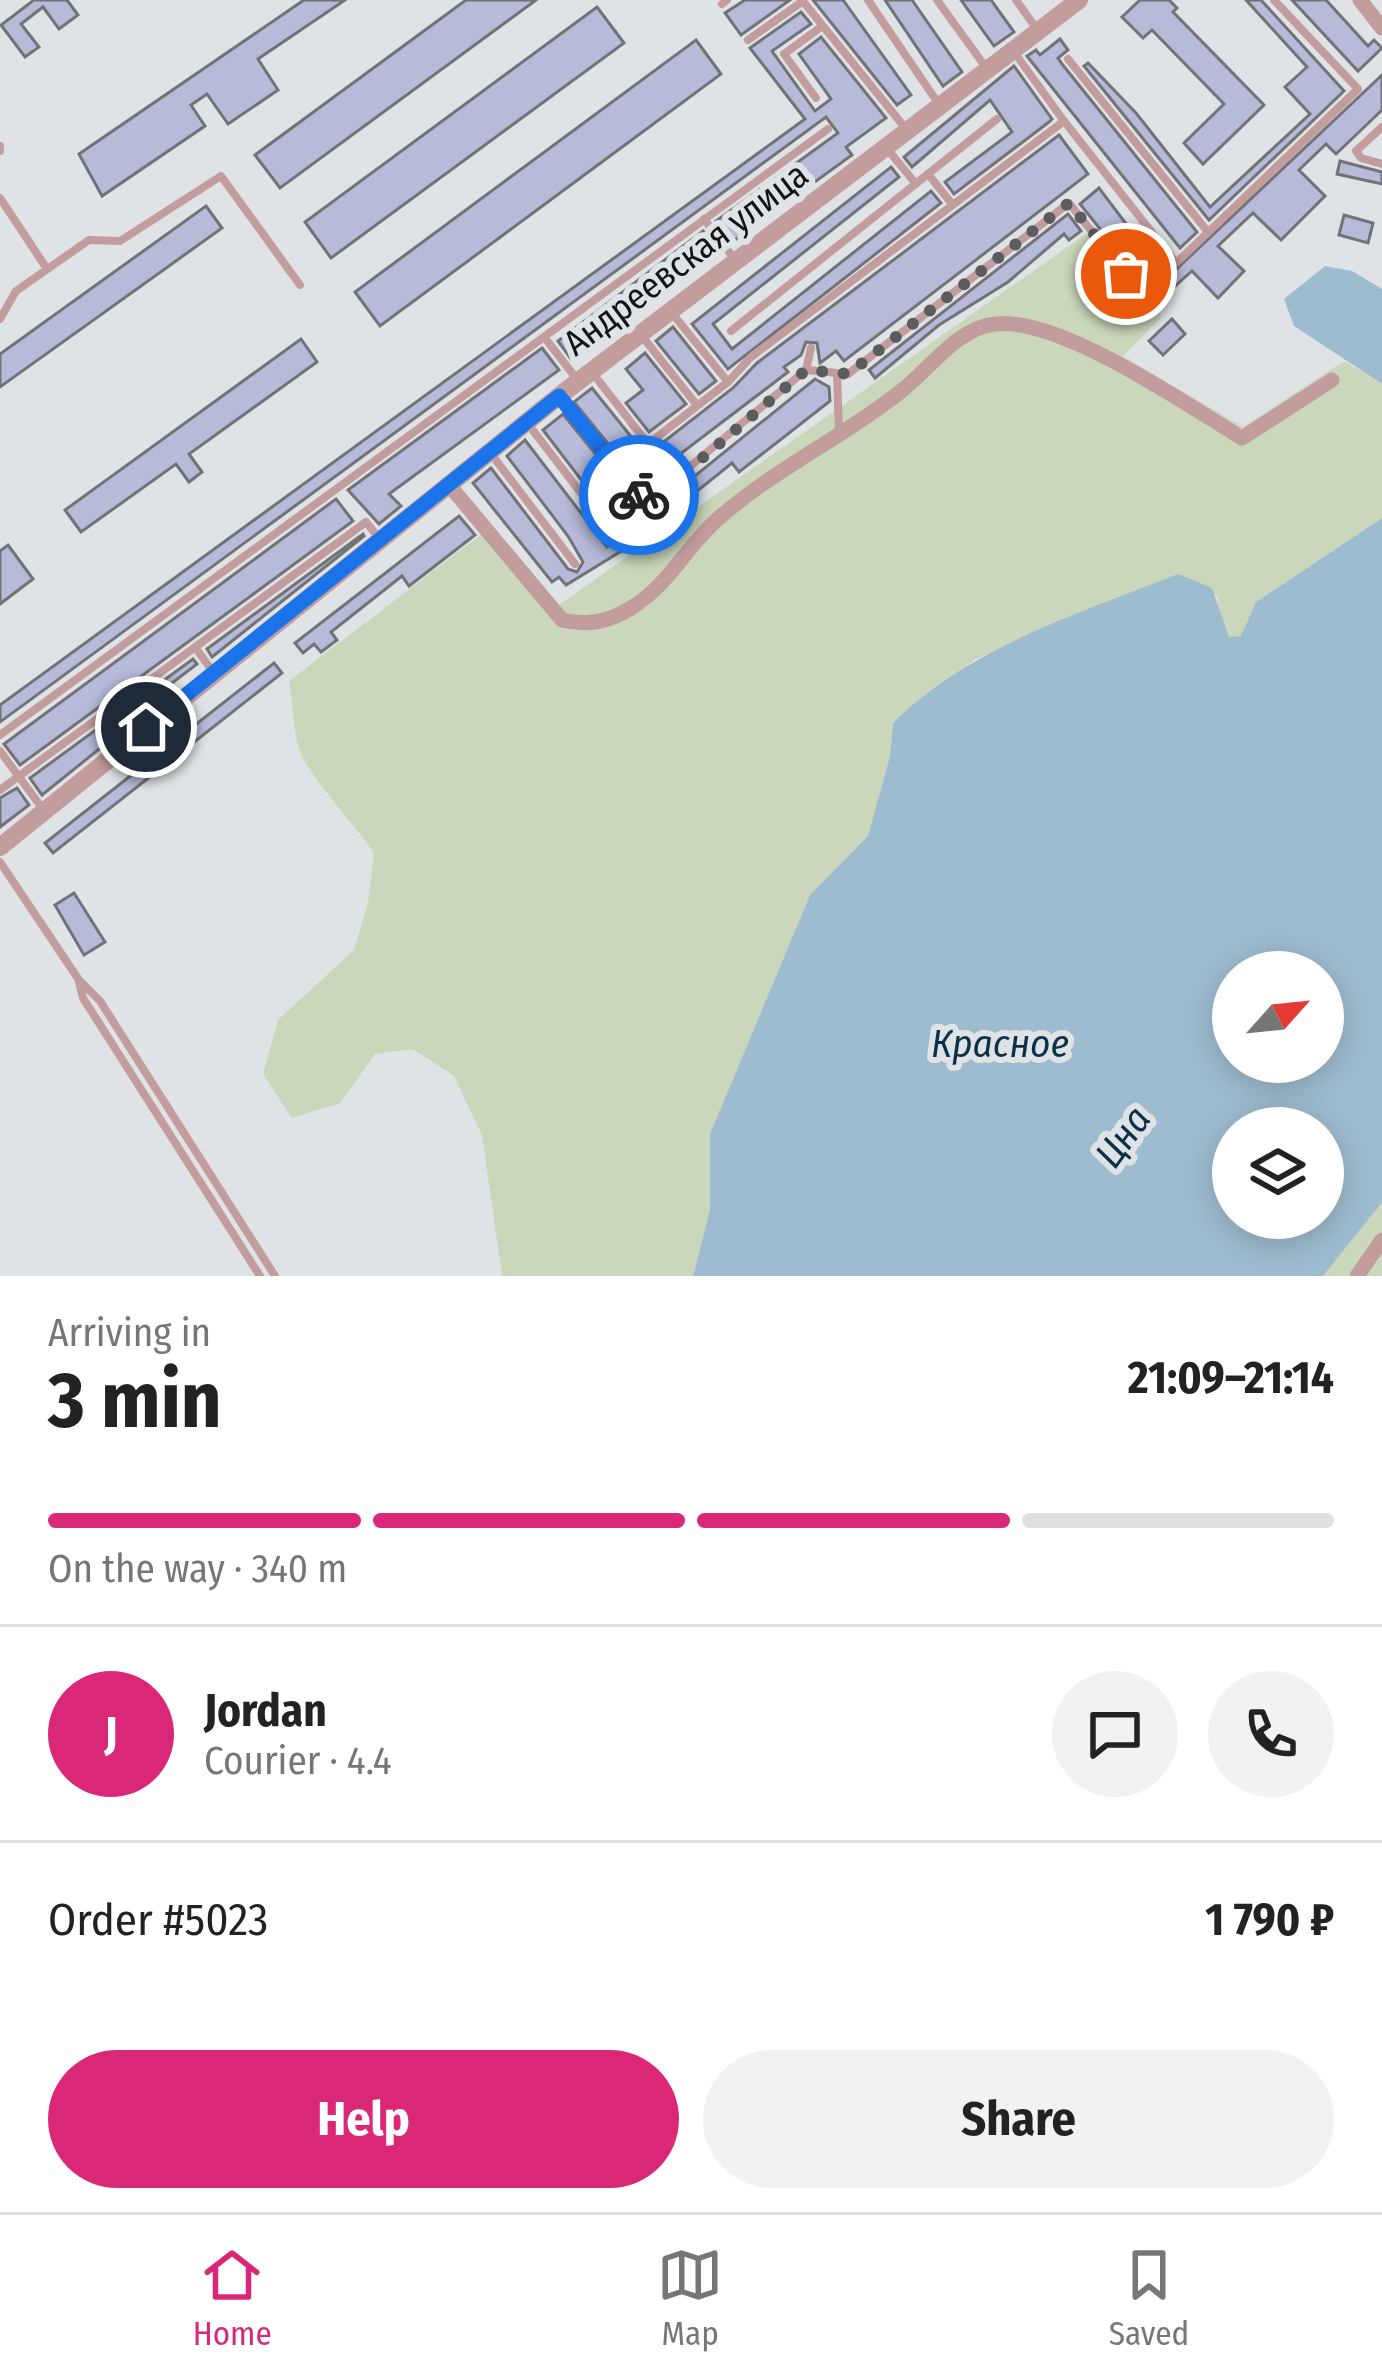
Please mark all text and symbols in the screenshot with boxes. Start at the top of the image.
street label: Андреевская улица [555,153,817,365]
pin [1075,223,1177,325]
icon: bag [1093,241,1159,307]
courier [579,435,699,555]
icon: bike [606,462,672,528]
pin [95,676,197,778]
icon: home [113,694,179,760]
north arrow [1212,951,1344,1083]
map controls [1212,951,1344,1239]
water label: Красное [931,1021,1069,1067]
water label: Цна [1086,1098,1160,1176]
button: layers [1212,1107,1344,1239]
text: Arriving in [48,1310,211,1356]
text: 21:09–21:14 [1128,1351,1334,1405]
text: 3 min [48,1354,222,1448]
text: On the way · 340 m [48,1546,347,1592]
button: chat [1052,1671,1178,1797]
button: phone [1208,1671,1334,1797]
text: Jordan [204,1684,327,1738]
text: J [104,1707,118,1761]
text: Courier · 4.4 [204,1738,392,1784]
text: Order #5023 [48,1893,268,1947]
text: 1 790 ₽ [1205,1893,1334,1947]
button: Help [48,2050,679,2188]
button: Share [703,2050,1334,2188]
tab: Home [193,2242,272,2354]
tab: Map [657,2242,723,2354]
tab: Saved [1109,2242,1189,2354]

